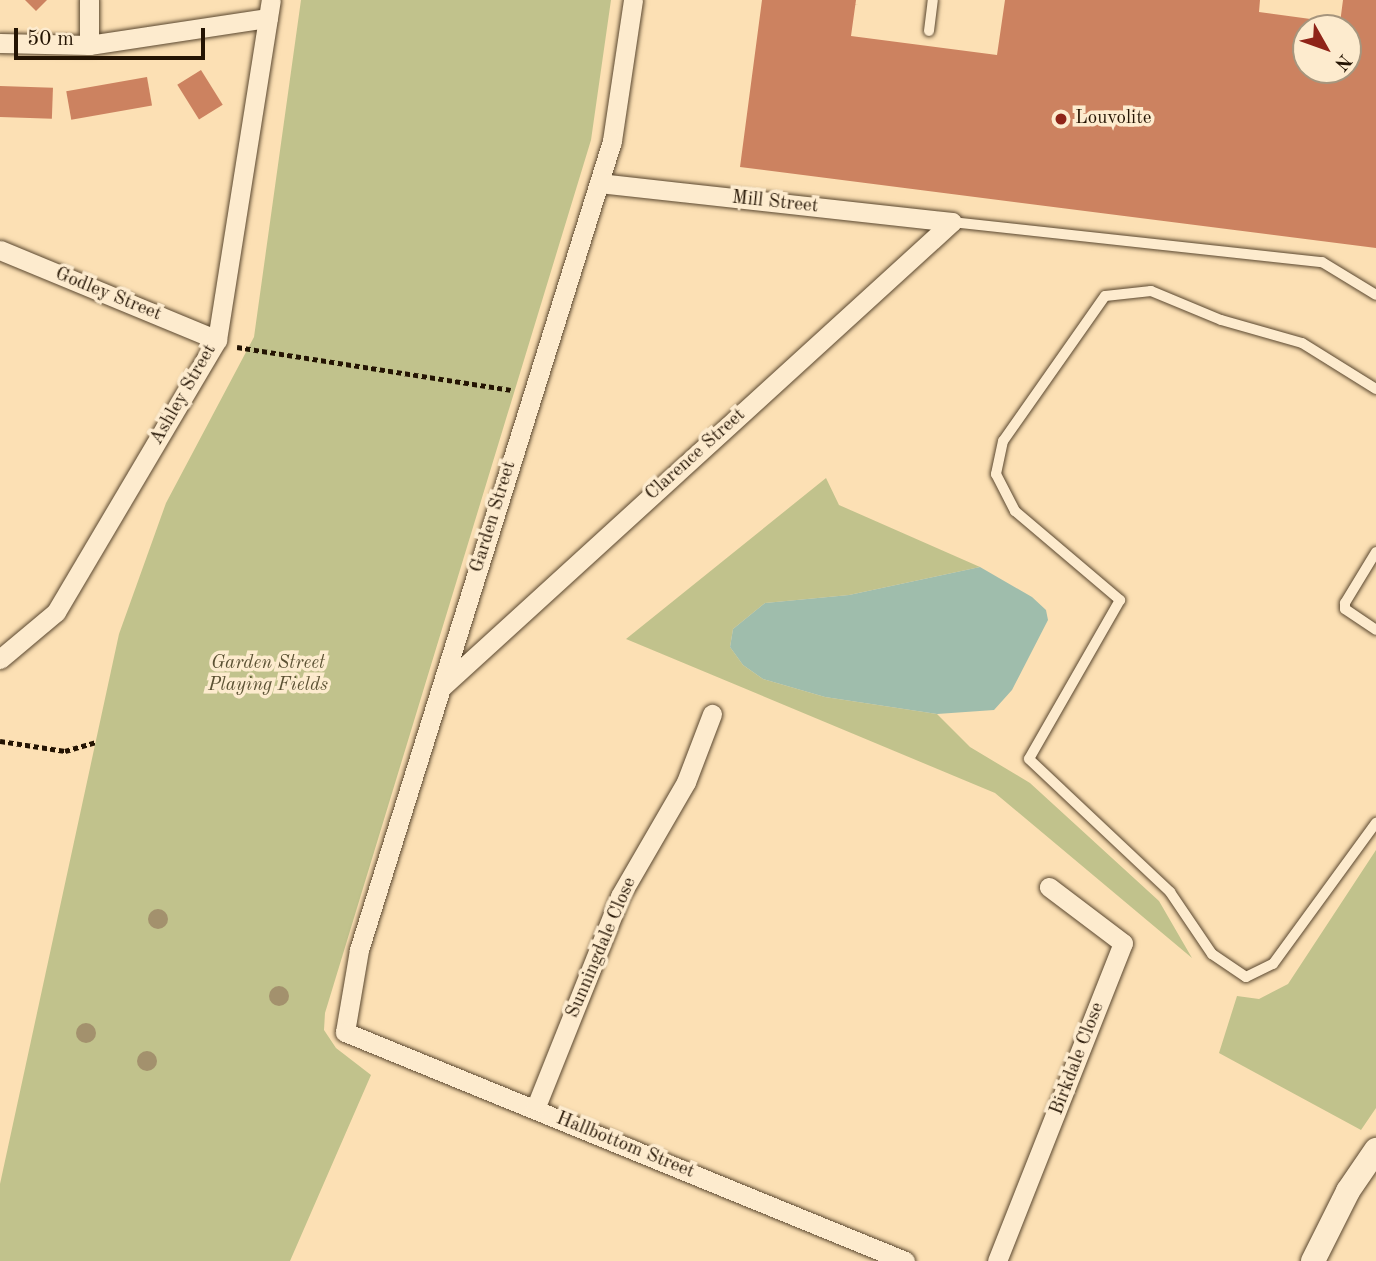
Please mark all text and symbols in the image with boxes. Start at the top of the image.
scale bar [18,14,208,58]
north arrow [1292,14,1362,84]
text: 50 m [27,29,74,50]
text: N [1330,50,1354,73]
place label: Louvolite [1075,108,1152,130]
marker: Louvolite [1053,111,1069,127]
street label: Mill Street [731,187,819,219]
street label: Godley Street [52,263,164,327]
street label: Ashley Street [146,340,222,450]
street label: Clarence Street [641,404,751,506]
street label: Garden Street [466,458,522,576]
park label: Garden Street Playing Fields [208,653,328,697]
street label: Sunningdale Close [562,874,642,1022]
street label: Birkdale Close [1046,1000,1110,1118]
street label: Hallbottom Street [552,1108,698,1184]

